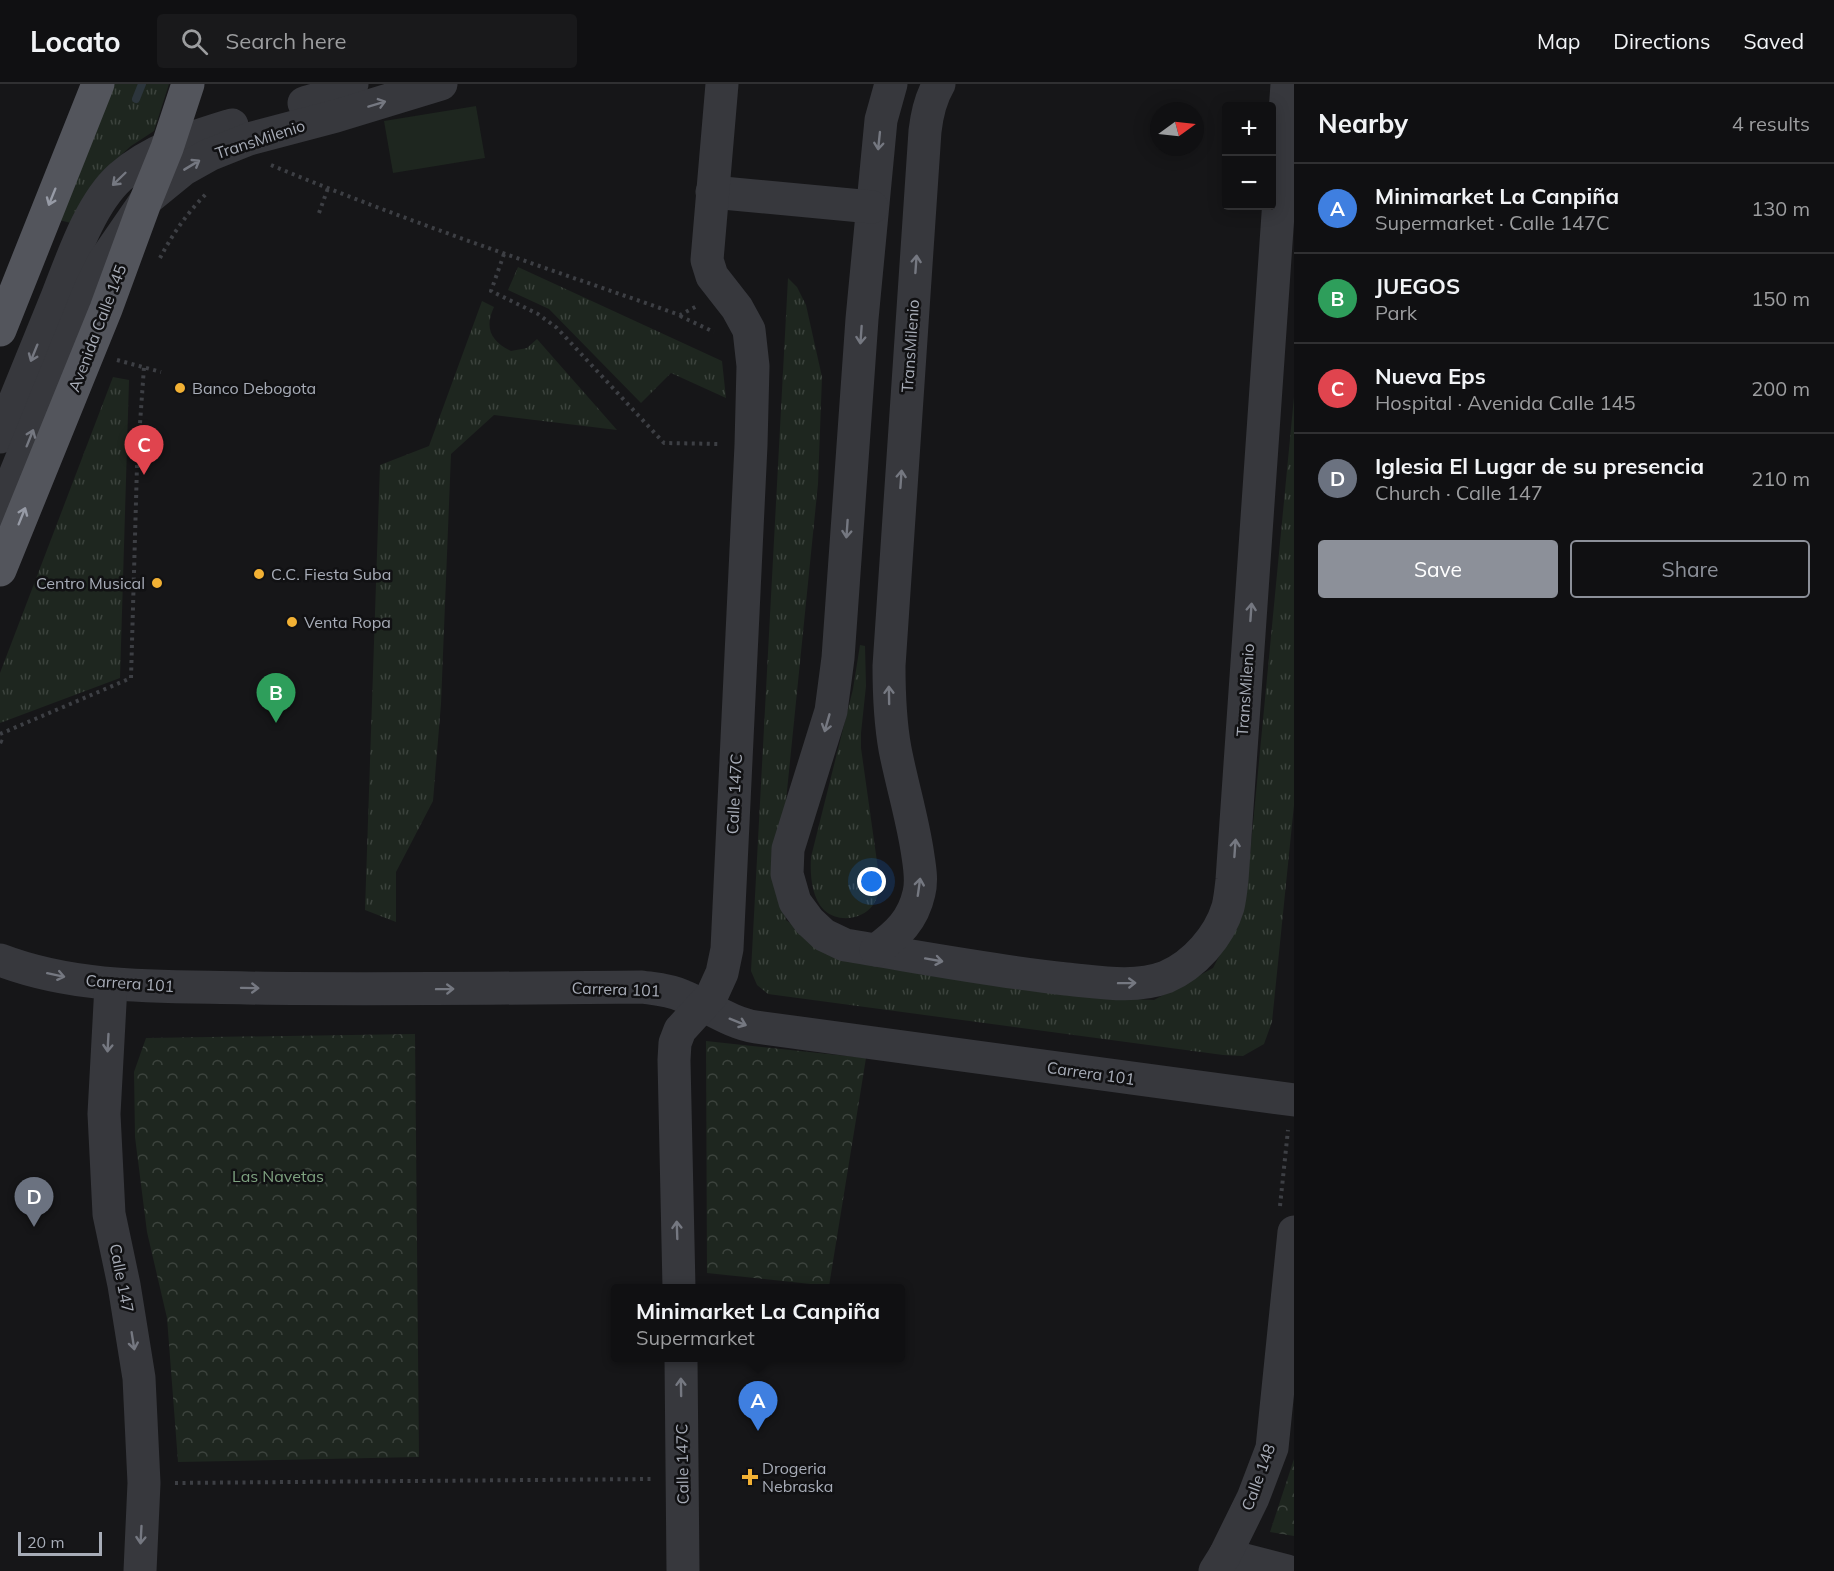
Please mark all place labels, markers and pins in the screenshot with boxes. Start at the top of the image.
place label: Banco Debogota [192,378,316,398]
marker: Banco Debogota [173,381,187,395]
pin: C [124,426,164,475]
place label: C.C. Fiesta Suba [271,564,391,584]
marker: C.C. Fiesta Suba [252,567,266,581]
place label: Centro Musical [36,573,145,593]
marker: Centro Musical [150,576,164,590]
place label: Venta Ropa [304,612,391,632]
marker: Venta Ropa [285,615,299,629]
pin: B [256,674,296,723]
pin: D [15,1178,54,1227]
pin: A [738,1382,777,1431]
place label: Drogeria Nebraska [762,1458,833,1496]
marker: Drogeria Nebraska [743,1470,757,1484]

